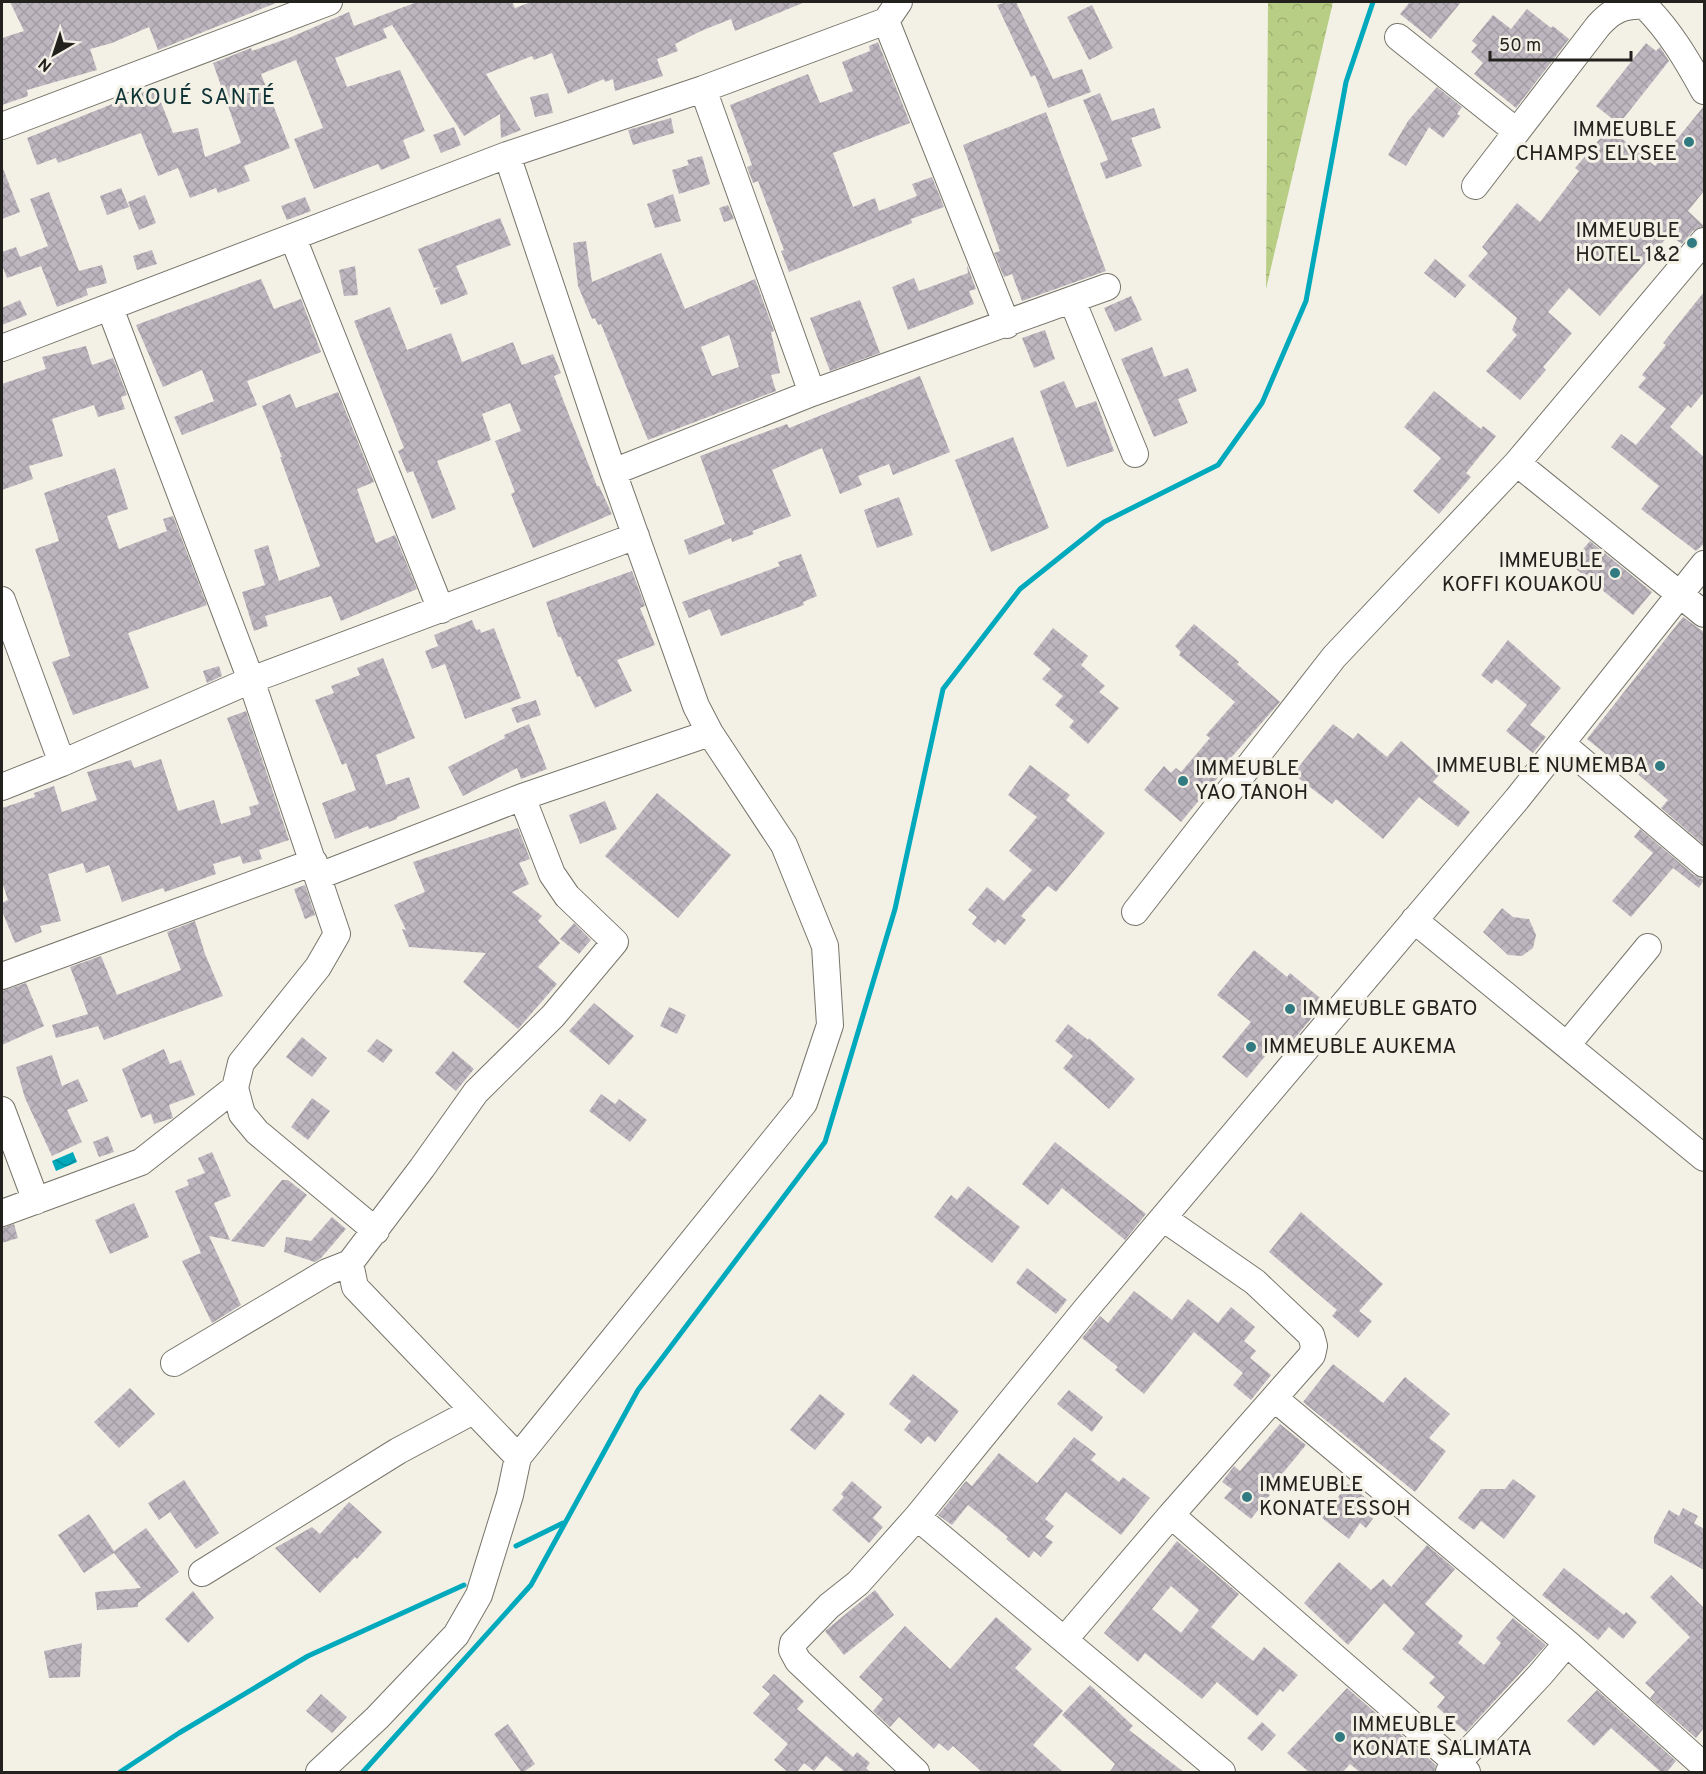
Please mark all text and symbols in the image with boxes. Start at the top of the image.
north arrow [24,24,84,84]
scale bar [1490,24,1631,62]
text: 50 m [1499,35,1541,58]
text: N [35,53,57,75]
district label: AKOUÉ SANTÉ [114,83,276,112]
place label: IMMEUBLE CHAMPS ELYSEE [1516,117,1677,168]
marker: IMMEUBLE CHAMPS ELYSEE [1682,135,1696,149]
place label: IMMEUBLE HOTEL 1&2 [1575,218,1680,269]
marker: IMMEUBLE HOTEL 1&2 [1685,236,1699,250]
place label: IMMEUBLE KOFFI KOUAKOU [1442,548,1603,599]
marker: IMMEUBLE KOFFI KOUAKOU [1608,566,1622,580]
place label: IMMEUBLE NUMEMBA [1436,753,1648,780]
place label: IMMEUBLE YAO TANOH [1195,756,1308,807]
marker: IMMEUBLE NUMEMBA [1653,759,1667,773]
marker: IMMEUBLE YAO TANOH [1176,774,1190,788]
place label: IMMEUBLE GBATO [1302,996,1478,1023]
marker: IMMEUBLE GBATO [1283,1002,1297,1016]
place label: IMMEUBLE AUKEMA [1263,1034,1456,1061]
marker: IMMEUBLE AUKEMA [1244,1040,1258,1054]
place label: IMMEUBLE KONATE ESSOH [1259,1472,1411,1523]
marker: IMMEUBLE KONATE ESSOH [1240,1490,1254,1504]
place label: IMMEUBLE KONATE SALIMATA [1352,1712,1532,1763]
marker: IMMEUBLE KONATE SALIMATA [1333,1730,1347,1744]

